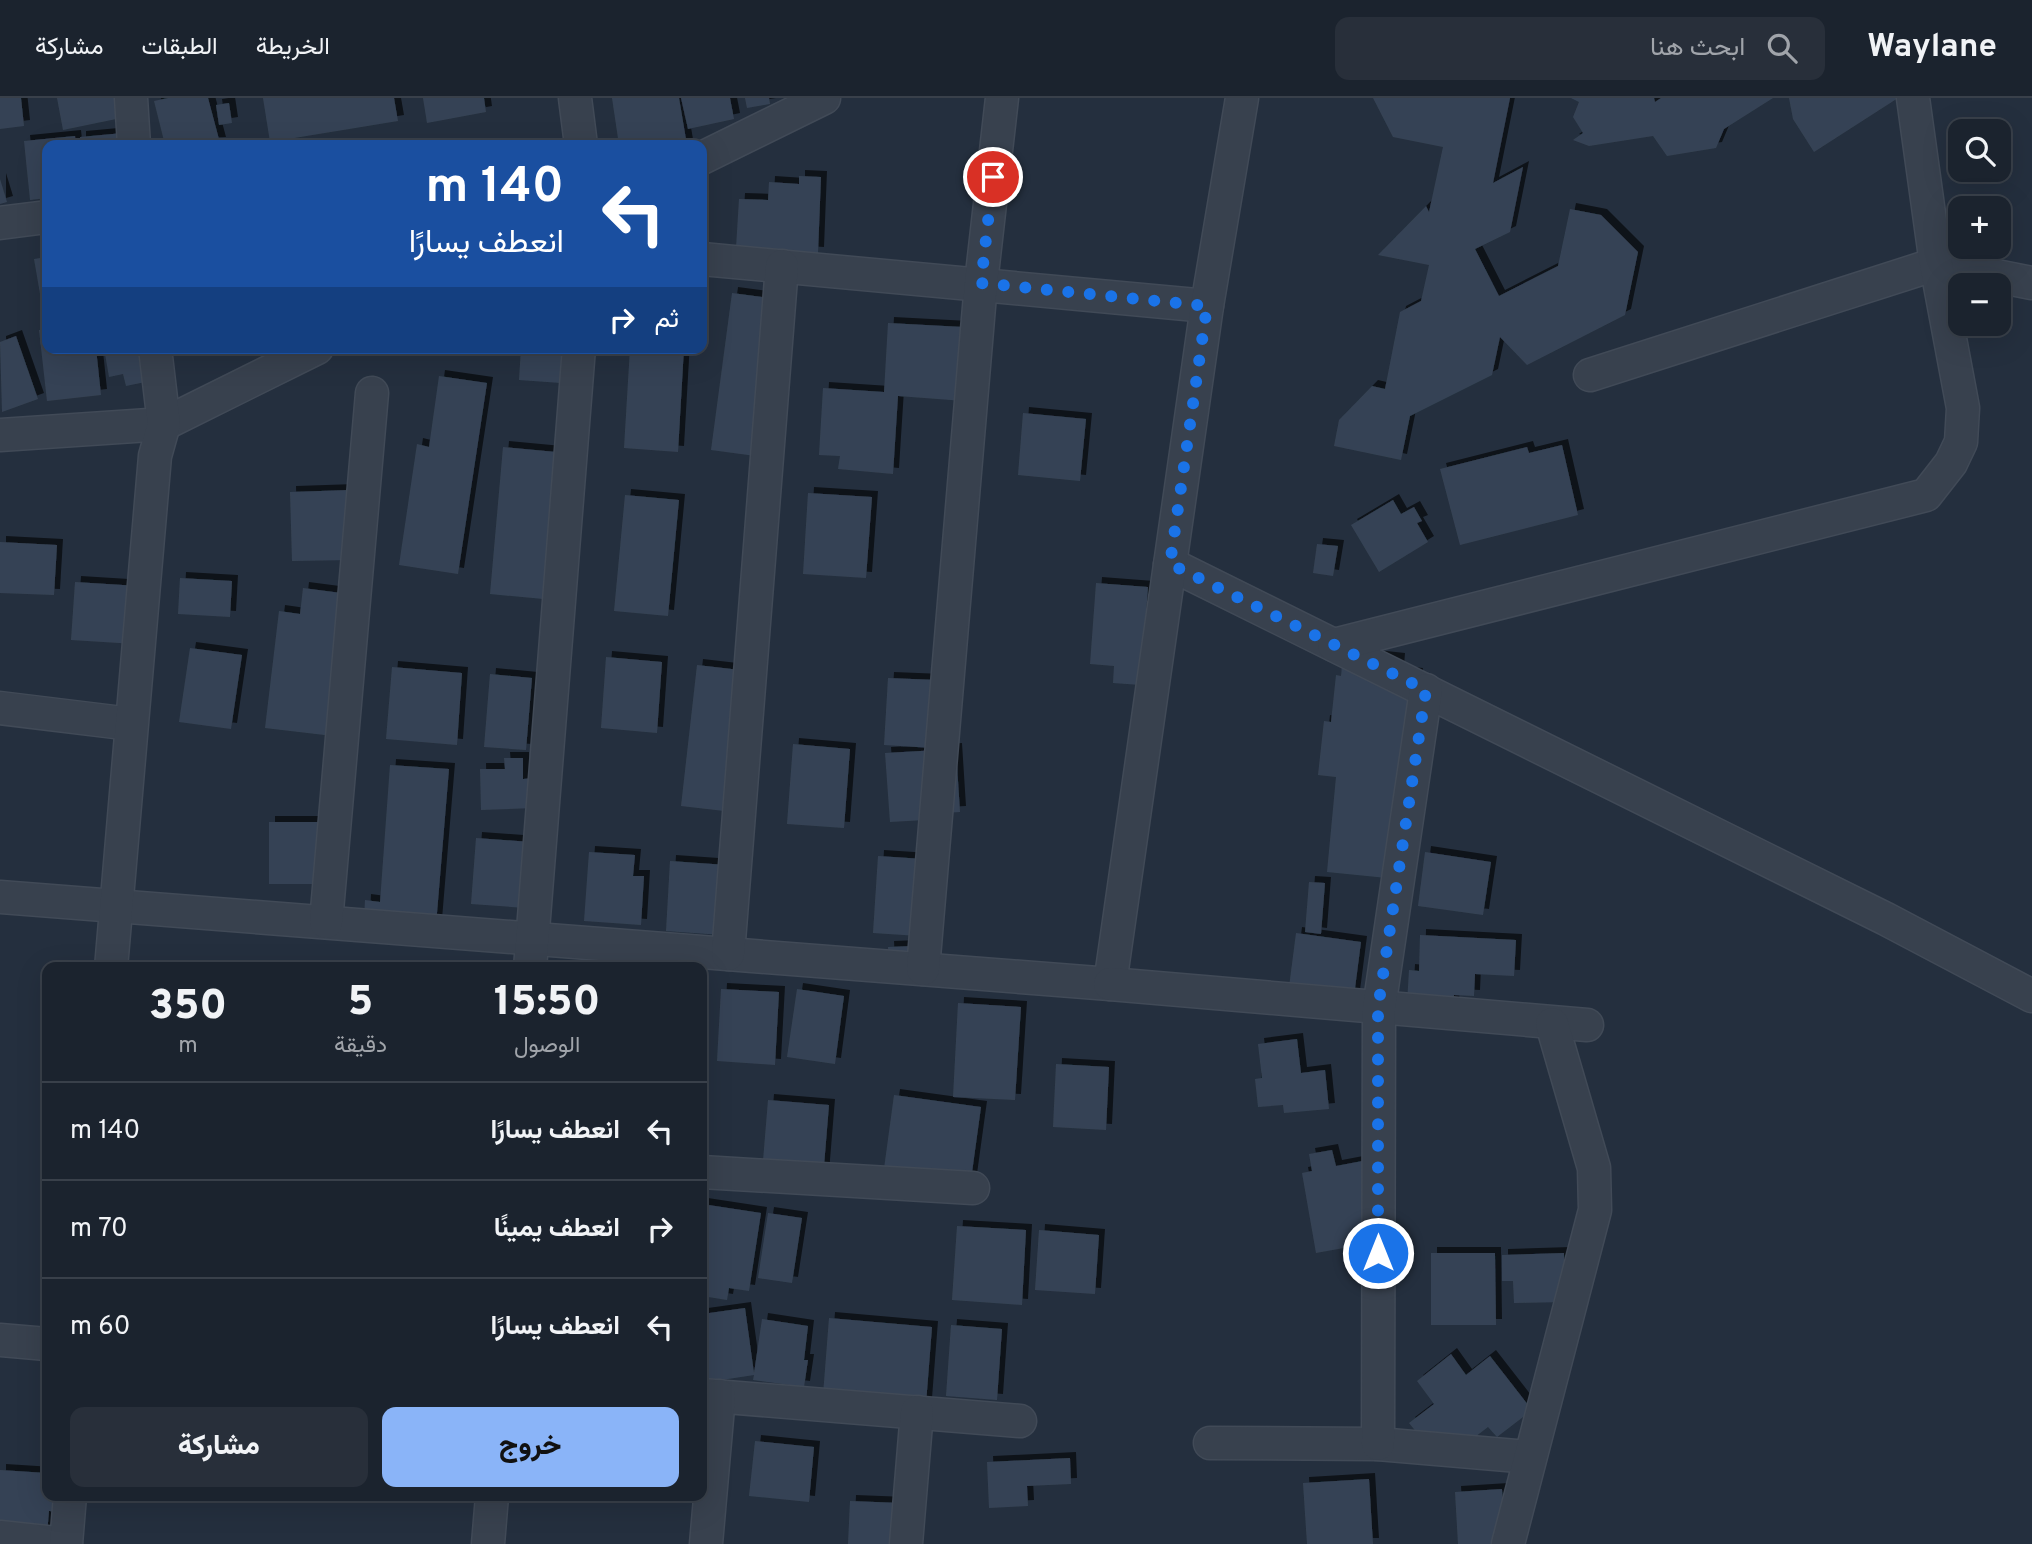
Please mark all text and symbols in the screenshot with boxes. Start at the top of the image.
search box [1335,17,1825,80]
text: Waylane [1867,27,1997,69]
icon: search [1763,29,1801,67]
text: ابحث هنا [1650,32,1745,65]
text: مشاركة [35,33,103,63]
text: الطبقات [141,33,218,63]
text: الخريطة [256,33,330,63]
map controls [1948,119,2011,336]
button: search [1948,119,2011,182]
pin [963,147,1023,207]
text: 140 m [425,158,564,220]
icon: arrive [974,158,1012,196]
icon: left [588,168,679,259]
button: + [1948,196,2011,259]
text: انعطف يسارًا [409,224,564,264]
button: − [1948,273,2011,336]
icon: right [603,301,641,339]
text: ثم [655,304,679,337]
text: 5 [348,977,373,1030]
text: 15:50 [494,977,600,1030]
text: 350 [149,981,227,1034]
text: m [178,1032,198,1061]
text: دقيقة [334,1032,387,1061]
text: الوصول [514,1032,580,1061]
icon: left [641,1112,679,1150]
text: 140 m [70,1115,140,1148]
text: انعطف يسارًا [490,1115,620,1148]
icon: right [641,1210,679,1248]
text: 70 m [70,1213,128,1246]
text: انعطف يمينًا [494,1213,620,1246]
position arrow [1341,1216,1415,1290]
icon: left [641,1308,679,1346]
text: 60 m [70,1311,130,1344]
text: انعطف يسارًا [490,1311,620,1344]
button: مشاركة [70,1407,368,1487]
button: خروج [382,1407,679,1487]

